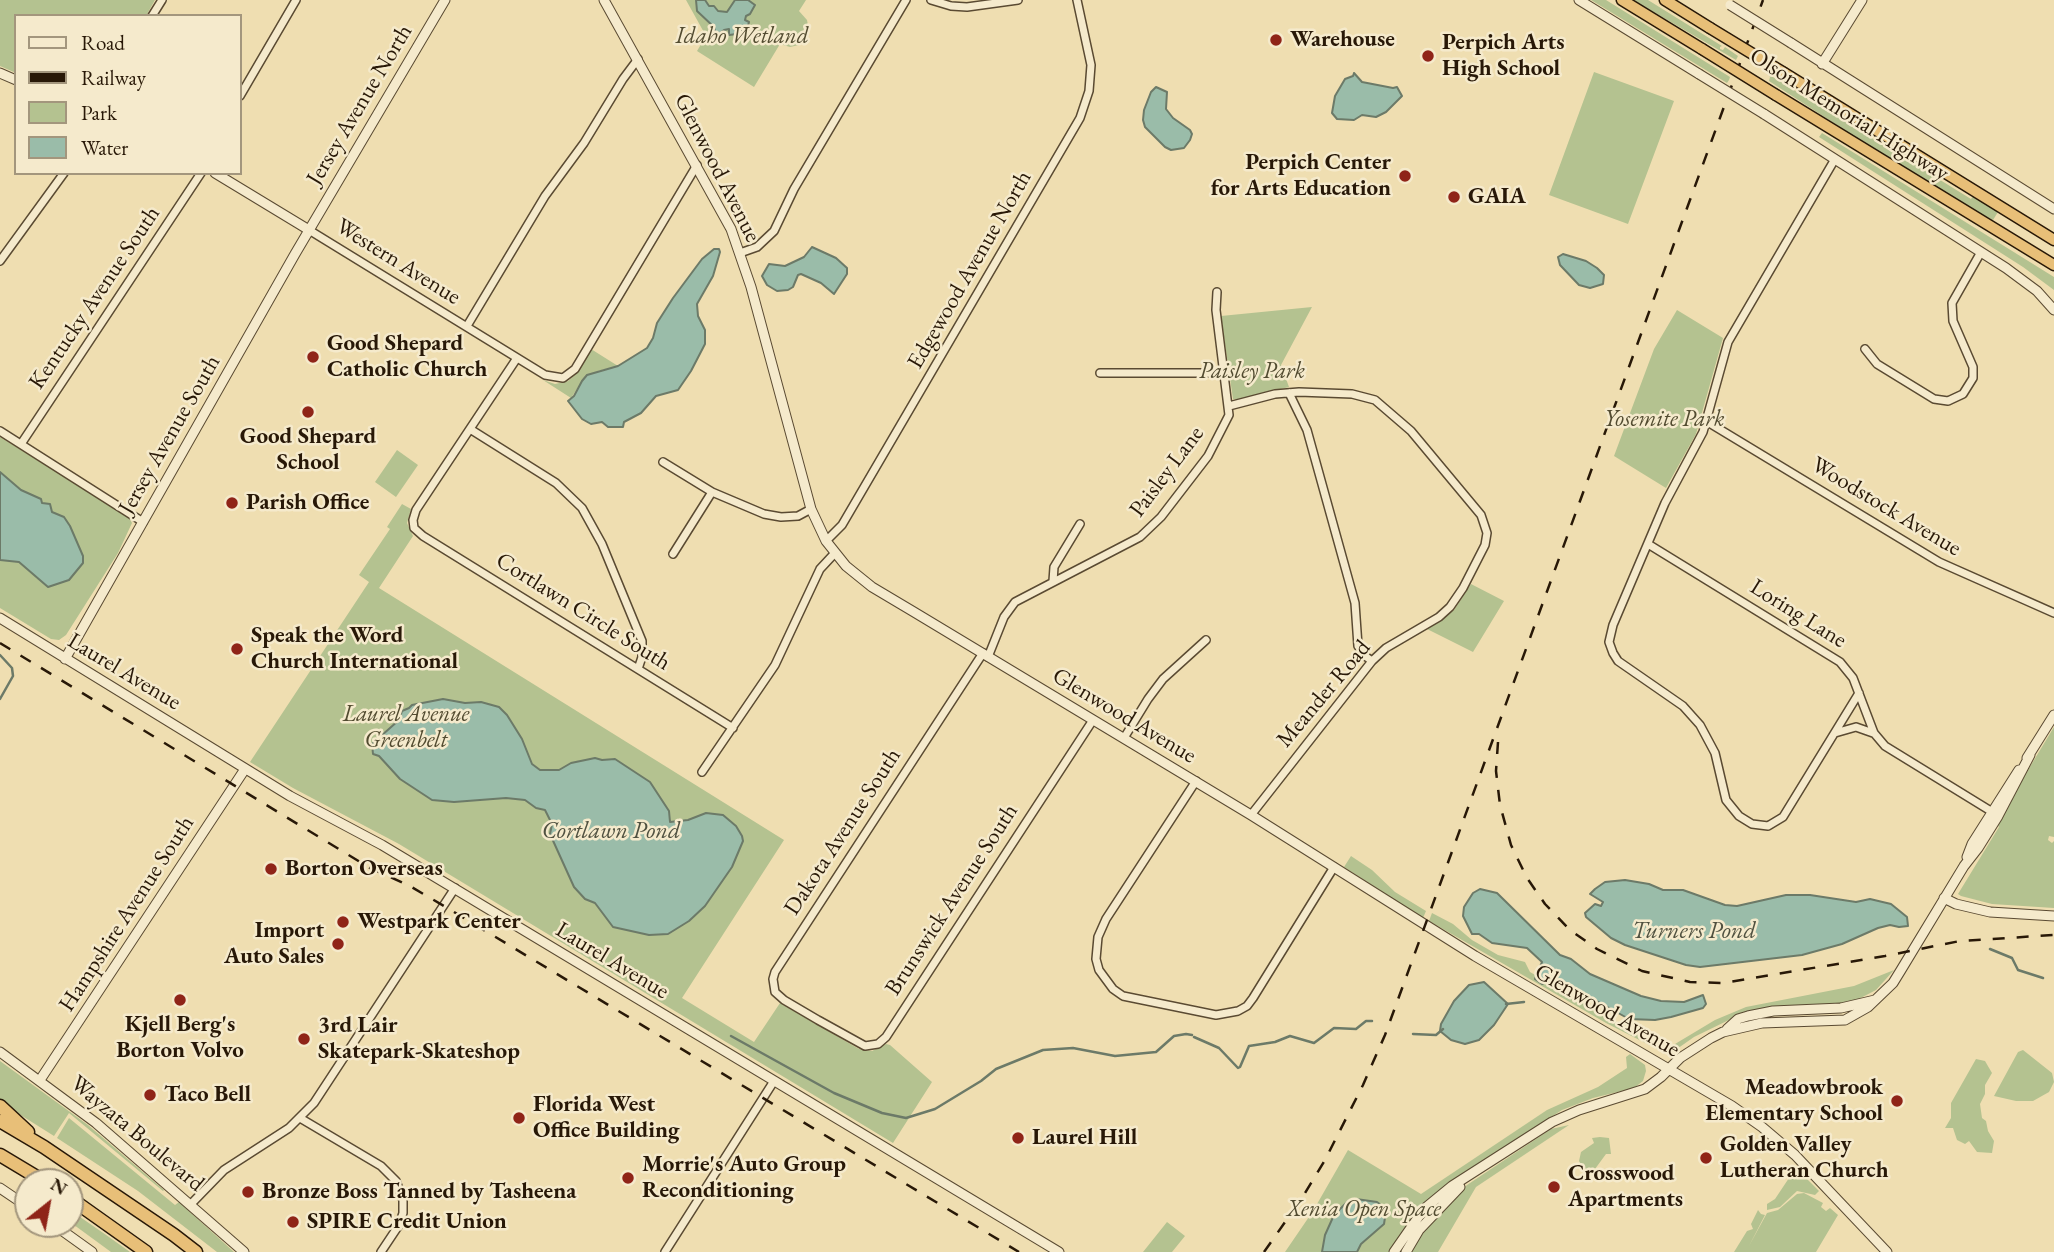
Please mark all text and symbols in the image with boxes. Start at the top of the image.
legend [14,14,242,175]
street label: Jersey Avenue North [301,20,419,190]
park label: Idaho Wetland [675,23,809,51]
place label: Warehouse [1290,26,1395,54]
text: Road [81,29,125,56]
place label: Perpich Arts High School [1442,29,1564,83]
marker: Warehouse [1268,32,1284,48]
street label: Olson Memorial Highway [1744,42,1954,188]
marker: Perpich Arts High School [1420,48,1436,64]
text: Railway [81,64,146,91]
street label: Glenwood Avenue [668,89,766,247]
text: Park [81,99,117,126]
text: Water [81,134,128,161]
place label: Perpich Center for Arts Education [1211,149,1391,203]
street label: Edgewood Avenue North [902,166,1038,374]
marker: Perpich Center for Arts Education [1397,168,1413,184]
place label: GAIA [1468,183,1526,211]
marker: GAIA [1446,189,1462,205]
street label: Kentucky Avenue South [23,201,167,395]
street label: Western Avenue [331,213,465,311]
place label: Good Shepard Catholic Church [327,330,487,384]
marker: Good Shepard Catholic Church [305,349,321,365]
street label: Jersey Avenue South [113,350,227,520]
park label: Paisley Park [1199,358,1305,386]
marker: Good Shepard School [300,404,316,420]
park label: Yosemite Park [1604,406,1724,434]
street label: Paisley Lane [1124,421,1210,523]
place label: Good Shepard School [240,423,376,477]
street label: Woodstock Avenue [1806,451,1966,563]
place label: Parish Office [246,489,369,517]
marker: Parish Office [224,495,240,511]
street label: Cortlawn Circle South [491,547,675,677]
street label: Loring Lane [1745,574,1851,654]
place label: Speak the Word Church International [251,622,458,676]
street label: Laurel Avenue [62,627,186,717]
street label: Meander Road [1271,635,1377,753]
marker: Speak the Word Church International [229,641,245,657]
street label: Glenwood Avenue [1047,662,1201,770]
park label: Laurel Avenue Greenbelt [343,701,469,755]
street label: Dakota Avenue South [779,743,907,921]
street label: Brunswick Avenue South [880,799,1024,1001]
street label: Hampshire Avenue South [53,811,201,1017]
water label: Cortlawn Pond [542,817,680,845]
place label: Borton Overseas [285,855,443,883]
marker: Borton Overseas [263,861,279,877]
place label: Westpark Center [357,908,521,936]
marker: Westpark Center [335,914,351,930]
street label: Laurel Avenue [550,916,674,1006]
place label: Import Auto Sales [224,917,324,971]
water label: Turners Pond [1632,917,1756,945]
marker: Import Auto Sales [330,936,346,952]
street label: Glenwood Avenue [1530,958,1684,1064]
marker: Kjell Berg's Borton Volvo [172,992,188,1008]
place label: Kjell Berg's Borton Volvo [116,1011,244,1065]
place label: 3rd Lair Skatepark-Skateshop [318,1012,520,1066]
marker: 3rd Lair Skatepark-Skateshop [296,1031,312,1047]
street label: Wayzata Boulevard [64,1070,210,1198]
place label: Meadowbrook Elementary School [1705,1074,1883,1128]
place label: Taco Bell [164,1081,251,1109]
marker: Taco Bell [142,1087,158,1103]
place label: Florida West Office Building [533,1091,680,1145]
marker: Meadowbrook Elementary School [1889,1093,1905,1109]
marker: Florida West Office Building [511,1110,527,1126]
place label: Laurel Hill [1032,1124,1137,1152]
marker: Laurel Hill [1010,1130,1026,1146]
place label: Golden Valley Lutheran Church [1720,1131,1888,1185]
marker: Golden Valley Lutheran Church [1698,1150,1714,1166]
place label: Morrie's Auto Group Reconditioning [642,1151,846,1205]
place label: Crosswood Apartments [1568,1160,1683,1214]
north arrow [14,1168,84,1238]
marker: Morrie's Auto Group Reconditioning [620,1170,636,1186]
text: N [46,1172,72,1201]
place label: Bronze Boss Tanned by Tasheena [262,1178,576,1206]
marker: Crosswood Apartments [1546,1179,1562,1195]
marker: Bronze Boss Tanned by Tasheena [240,1184,256,1200]
park label: Xenia Open Space [1287,1196,1441,1224]
place label: SPIRE Credit Union [307,1208,507,1236]
marker: SPIRE Credit Union [285,1214,301,1230]

